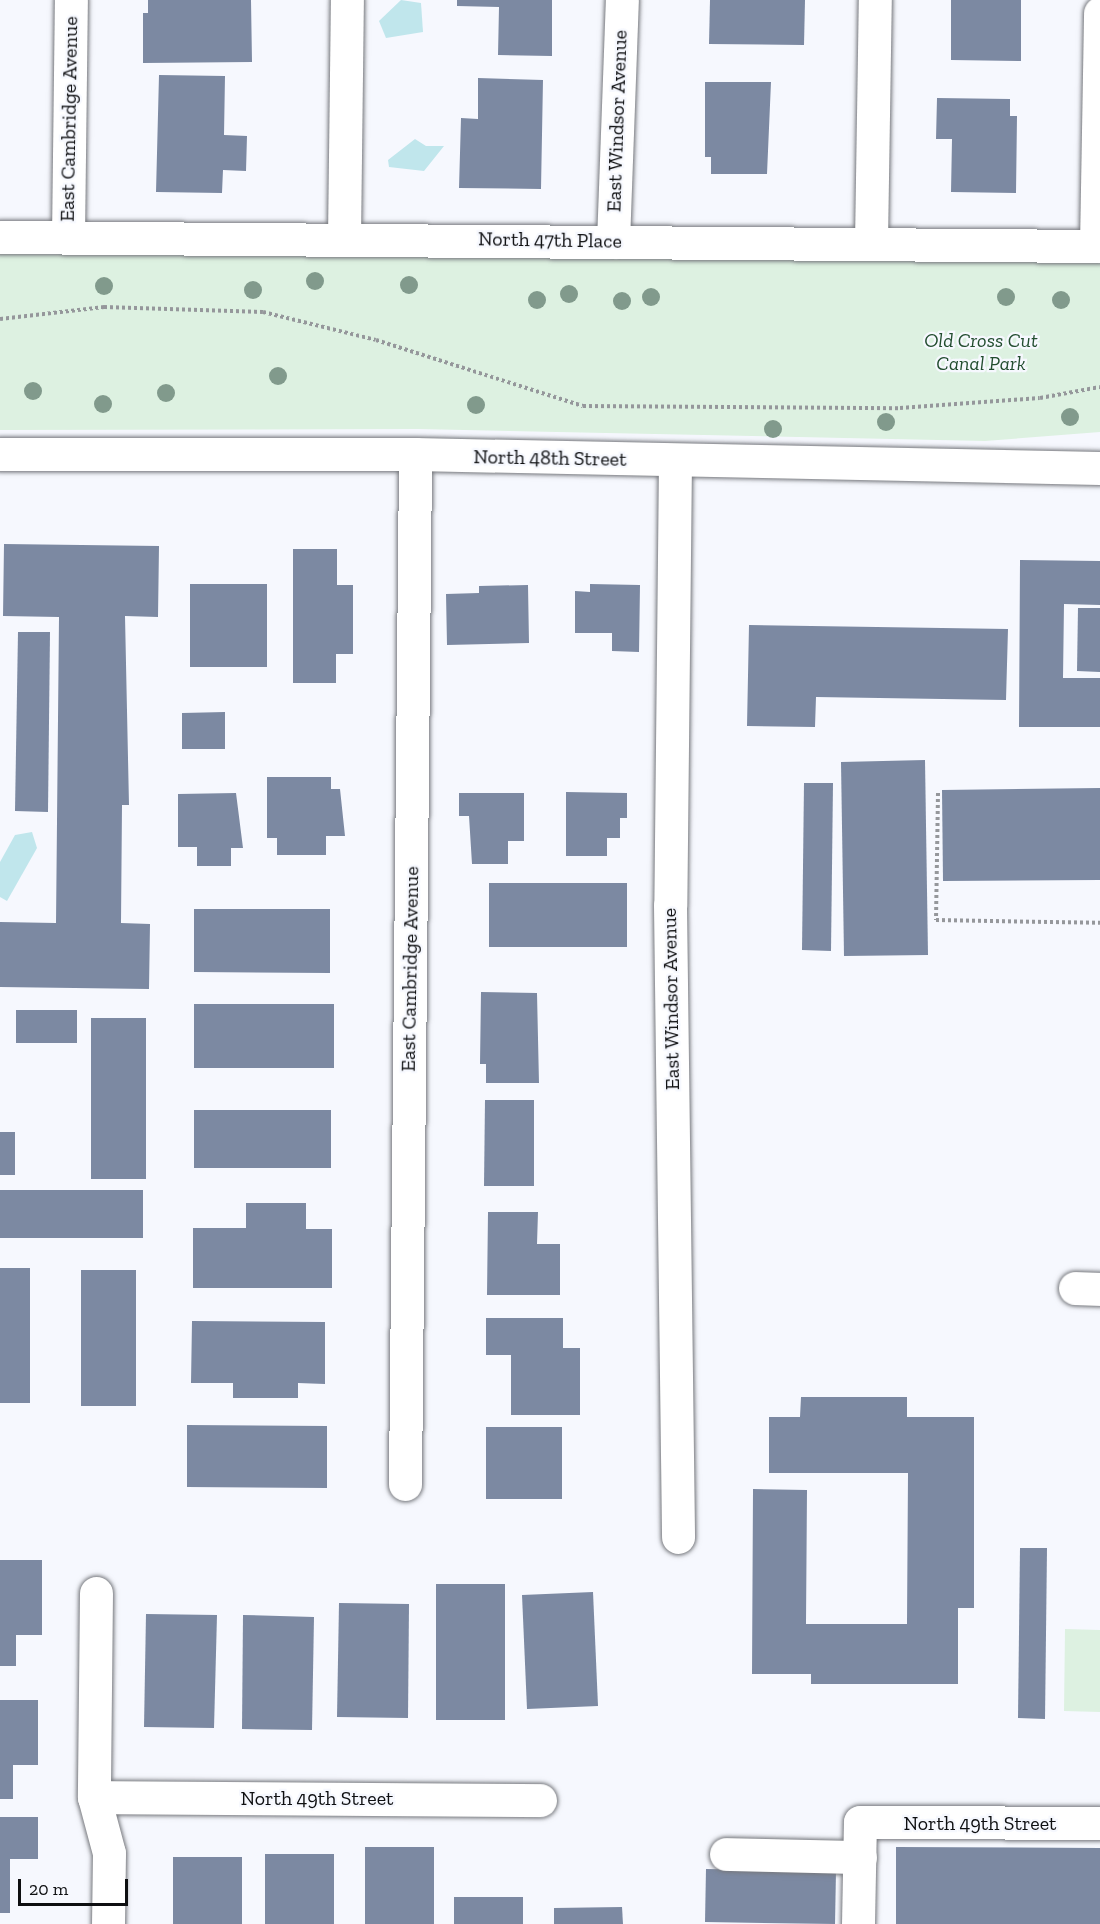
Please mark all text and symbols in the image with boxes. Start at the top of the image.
street label: East Cambridge Avenue [55,16,83,222]
street label: East Windsor Avenue [602,29,632,213]
street label: North 47th Place [478,227,622,253]
park label: Old Cross Cut Canal Park [924,328,1038,375]
street label: North 48th Street [473,445,627,471]
street label: East Cambridge Avenue [396,866,424,1072]
street label: East Windsor Avenue [657,907,685,1091]
street label: North 49th Street [240,1786,394,1810]
street label: North 49th Street [903,1811,1057,1835]
scale bar [21,1867,130,1905]
text: 20 m [29,1878,68,1900]

